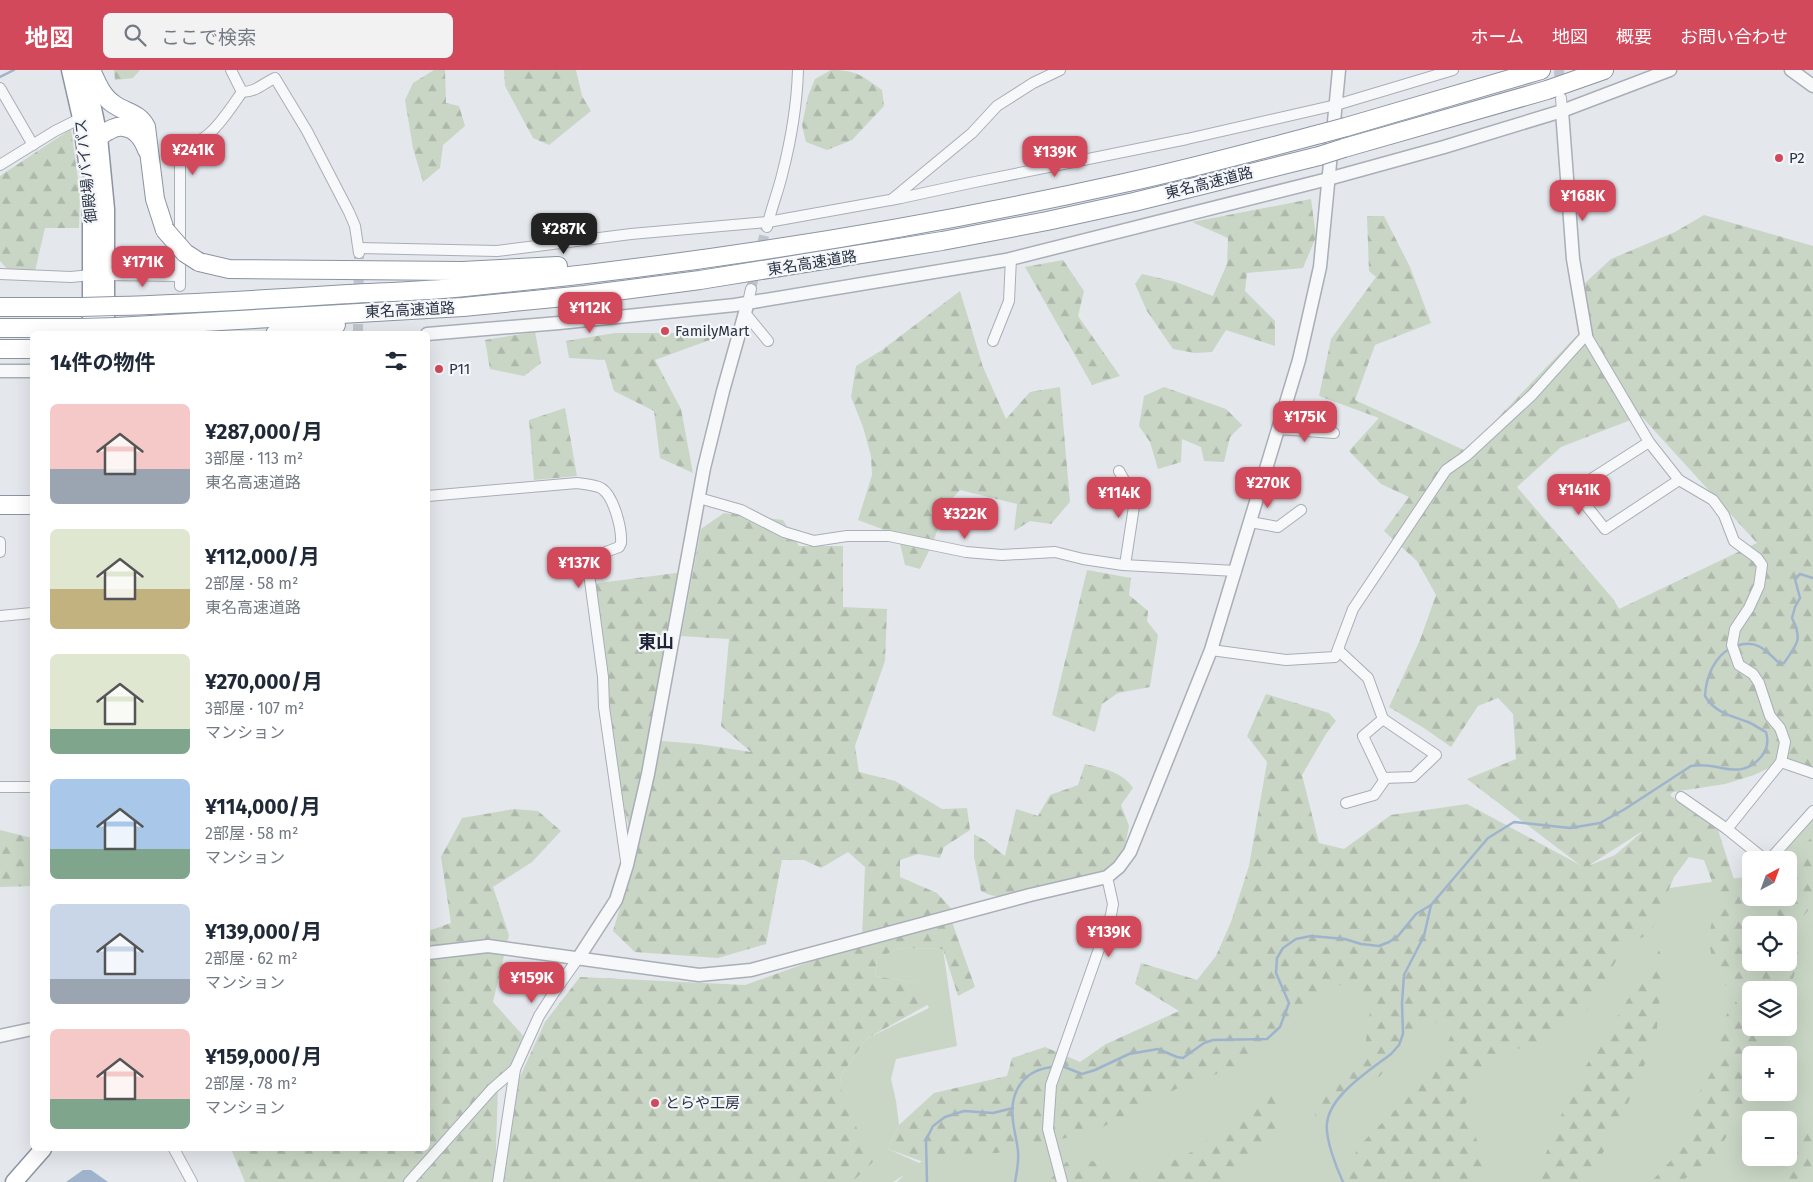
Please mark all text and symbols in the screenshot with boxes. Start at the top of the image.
search box [103,13,453,58]
icon: search [121,21,149,49]
text: 地図 [25,24,73,52]
text: ここで検索 [161,26,256,49]
text: ホーム [1471,26,1524,48]
text: 地図 [1552,26,1588,48]
text: 概要 [1616,26,1652,48]
text: お問い合わせ [1680,26,1788,48]
street label: 御殿場バイパス [72,118,100,224]
pin: ¥241K [158,134,228,176]
pin: ¥139K [1020,136,1090,178]
text: ¥241K [172,140,214,159]
text: ¥139K [1033,142,1077,161]
place label: P2 [1789,149,1805,167]
marker: P2 [1773,152,1785,164]
street label: 東名高速道路 [1163,163,1255,203]
pin: ¥168K [1548,180,1618,222]
text: ¥168K [1561,186,1605,205]
pin: ¥287K [529,212,599,255]
text: ¥287K [542,219,586,238]
pin: ¥171K [108,246,178,288]
street label: 東名高速道路 [766,247,858,279]
text: ¥171K [123,252,163,271]
pin: ¥112K [555,292,625,334]
text: ¥112K [569,298,611,317]
street label: 東名高速道路 [365,299,455,321]
place label: FamilyMart [675,322,750,340]
marker: FamilyMart [659,325,671,337]
icon: filters [382,347,410,375]
text: 14件の物件 [50,350,156,376]
place label: P11 [449,360,470,378]
marker: P11 [433,363,445,375]
pin: ¥175K [1270,400,1340,443]
text: ¥175K [1284,407,1326,426]
text: ¥287,000/月 [205,419,323,445]
icon: home [90,424,150,484]
text: 3部屋 · 113 m² [205,449,303,468]
pin: ¥270K [1233,466,1303,509]
text: 東名高速道路 [205,473,301,492]
text: ¥270K [1246,473,1290,492]
pin: ¥141K [1544,474,1614,516]
pin: ¥114K [1084,476,1154,519]
text: ¥141K [1558,480,1600,499]
text: ¥114K [1098,483,1140,502]
pin: ¥322K [930,498,1000,540]
text: ¥322K [943,504,987,523]
text: ¥112,000/月 [205,544,320,570]
pin: ¥137K [544,546,614,589]
icon: home [90,549,150,609]
text: ¥137K [558,553,600,572]
text: 2部屋 · 58 m² [205,574,298,593]
text: 東名高速道路 [205,598,301,617]
district label: 東山 [638,631,674,653]
text: ¥270,000/月 [205,669,323,695]
icon: home [90,674,150,734]
text: 3部屋 · 107 m² [205,699,304,718]
text: マンション [205,723,285,742]
text: ¥114,000/月 [205,794,321,820]
icon: home [90,799,150,859]
text: 2部屋 · 58 m² [205,824,298,843]
text: マンション [205,848,285,867]
north arrow [1742,851,1798,906]
map controls [1742,851,1797,1166]
pin: ¥139K [1074,916,1144,958]
button: locate [1742,916,1797,971]
text: ¥139,000/月 [205,919,322,945]
text: ¥139K [1087,922,1131,941]
icon: home [90,924,150,984]
text: 2部屋 · 62 m² [205,949,298,968]
pin: ¥159K [497,962,567,1004]
text: ¥159K [510,968,554,987]
text: マンション [205,973,285,992]
button: layers [1742,981,1797,1036]
text: ¥159,000/月 [205,1044,322,1070]
button: + [1742,1046,1797,1101]
icon: home [90,1049,150,1109]
text: 2部屋 · 78 m² [205,1074,297,1093]
place label: とらや工房 [665,1094,740,1112]
marker: とらや工房 [649,1097,661,1109]
text: マンション [205,1098,285,1117]
button: − [1742,1111,1797,1166]

